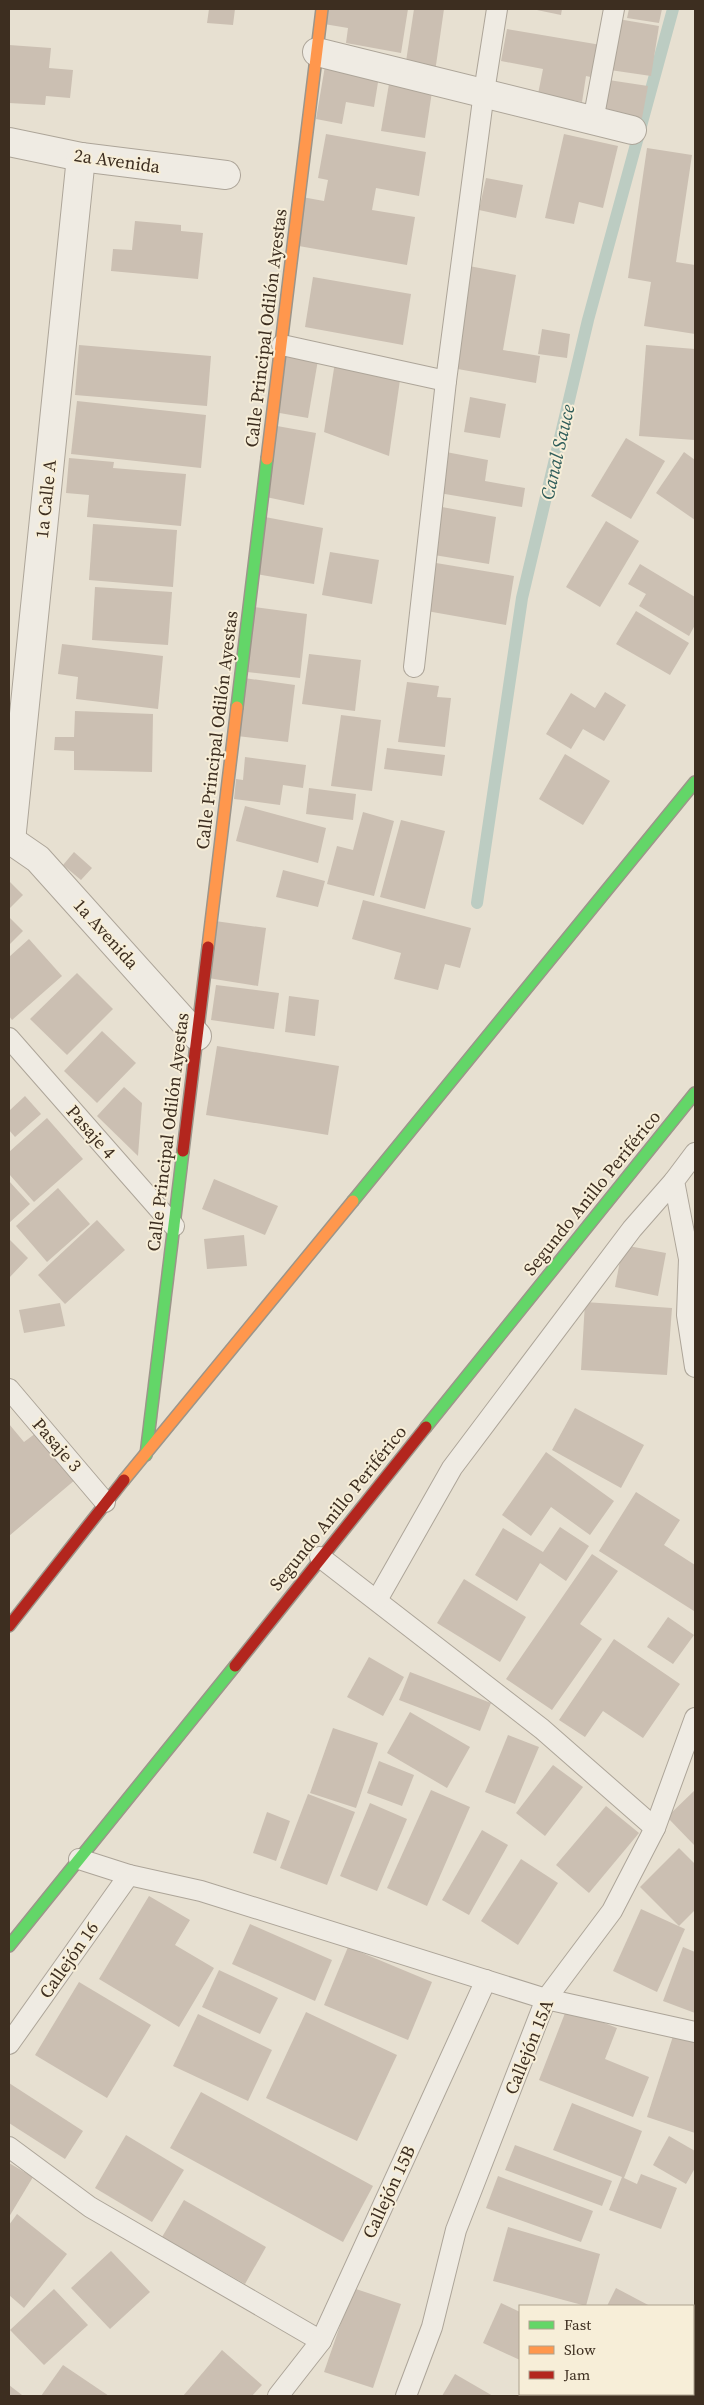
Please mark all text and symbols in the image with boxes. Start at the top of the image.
street label: 2a Avenida [72,142,163,179]
street label: Calle Principal Odilón Ayestas [238,207,293,449]
water label: Canal Sauce [533,402,581,502]
street label: 1a Calle A [29,458,62,540]
street label: Calle Principal Odilón Ayestas [189,609,244,851]
street label: 1a Avenida [68,893,145,975]
street label: Calle Principal Odilón Ayestas [140,1011,195,1253]
street label: Pasaje 4 [61,1099,122,1164]
street label: Segundo Anillo Periférico [517,1105,666,1281]
street label: Pasaje 3 [27,1412,88,1477]
street label: Segundo Anillo Periférico [263,1420,412,1596]
street label: Callejón 16 [33,1916,104,2003]
street label: Callejón 15A [498,1996,559,2098]
street label: Callejón 15B [356,2141,421,2242]
legend [519,2305,694,2395]
text: Fast [564,2314,591,2335]
text: Slow [564,2339,596,2360]
text: Jam [563,2364,591,2385]

